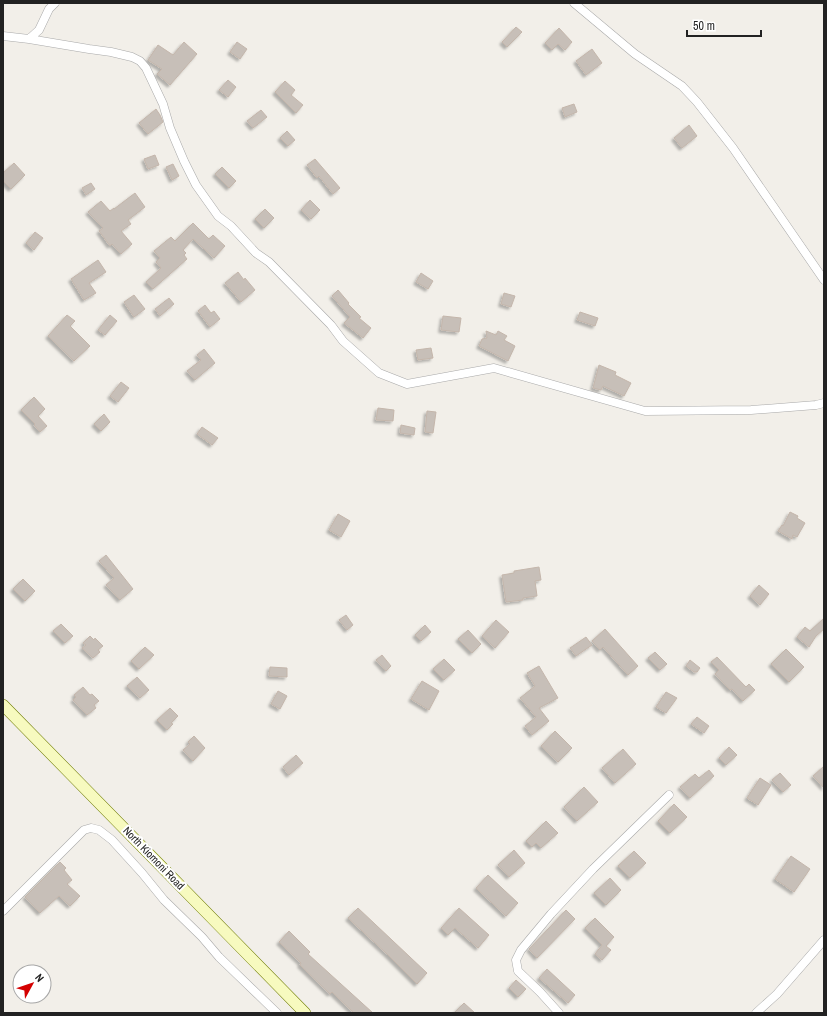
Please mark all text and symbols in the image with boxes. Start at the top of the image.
scale bar [687,12,761,38]
text: 50 m [693,18,715,34]
street label: North Kiomoni Road [120,824,188,892]
north arrow [12,964,52,1004]
text: N [32,971,47,985]

